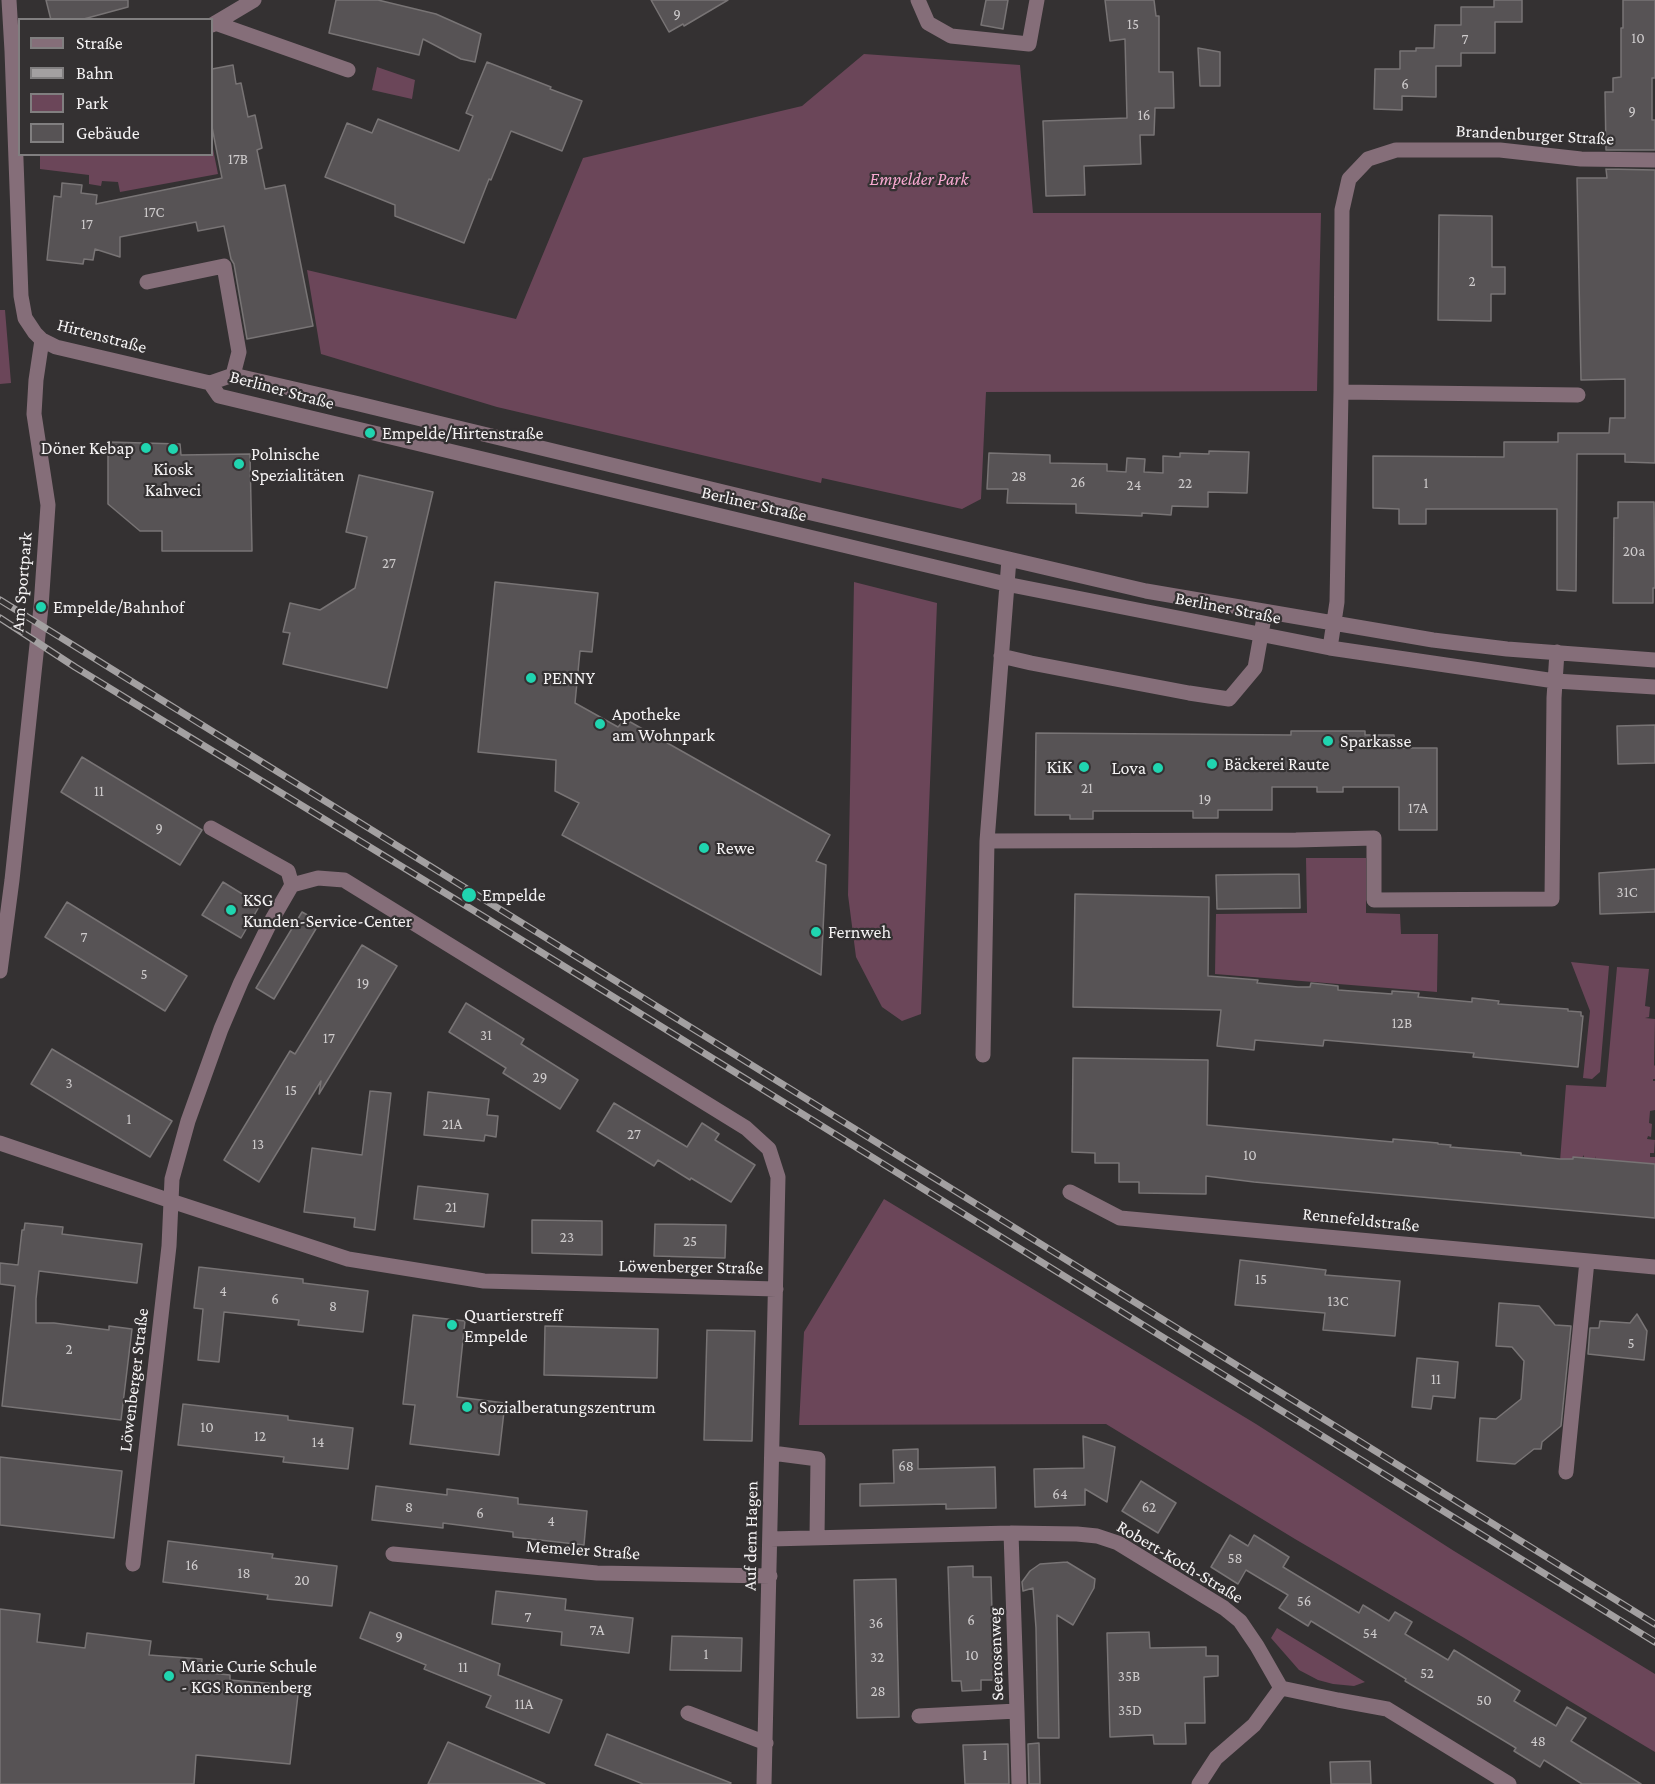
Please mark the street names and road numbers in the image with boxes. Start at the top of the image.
street label: Brandenburger Straße [1455,120,1615,150]
street label: Hirtenstraße [55,314,149,358]
street label: Berliner Straße [227,366,337,414]
street label: Berliner Straße [699,481,809,527]
street label: Am Sportpark [7,531,37,633]
street label: Berliner Straße [1173,587,1283,629]
street label: Rennefeldstraße [1301,1203,1421,1237]
street label: Löwenberger Straße [618,1255,764,1279]
street label: Löwenberger Straße [114,1307,154,1453]
street label: Auf dem Hagen [739,1481,763,1591]
street label: Robert-Koch-Straße [1113,1516,1247,1608]
street label: Memeler Straße [525,1535,641,1565]
street label: Seerosenweg [984,1607,1008,1701]

